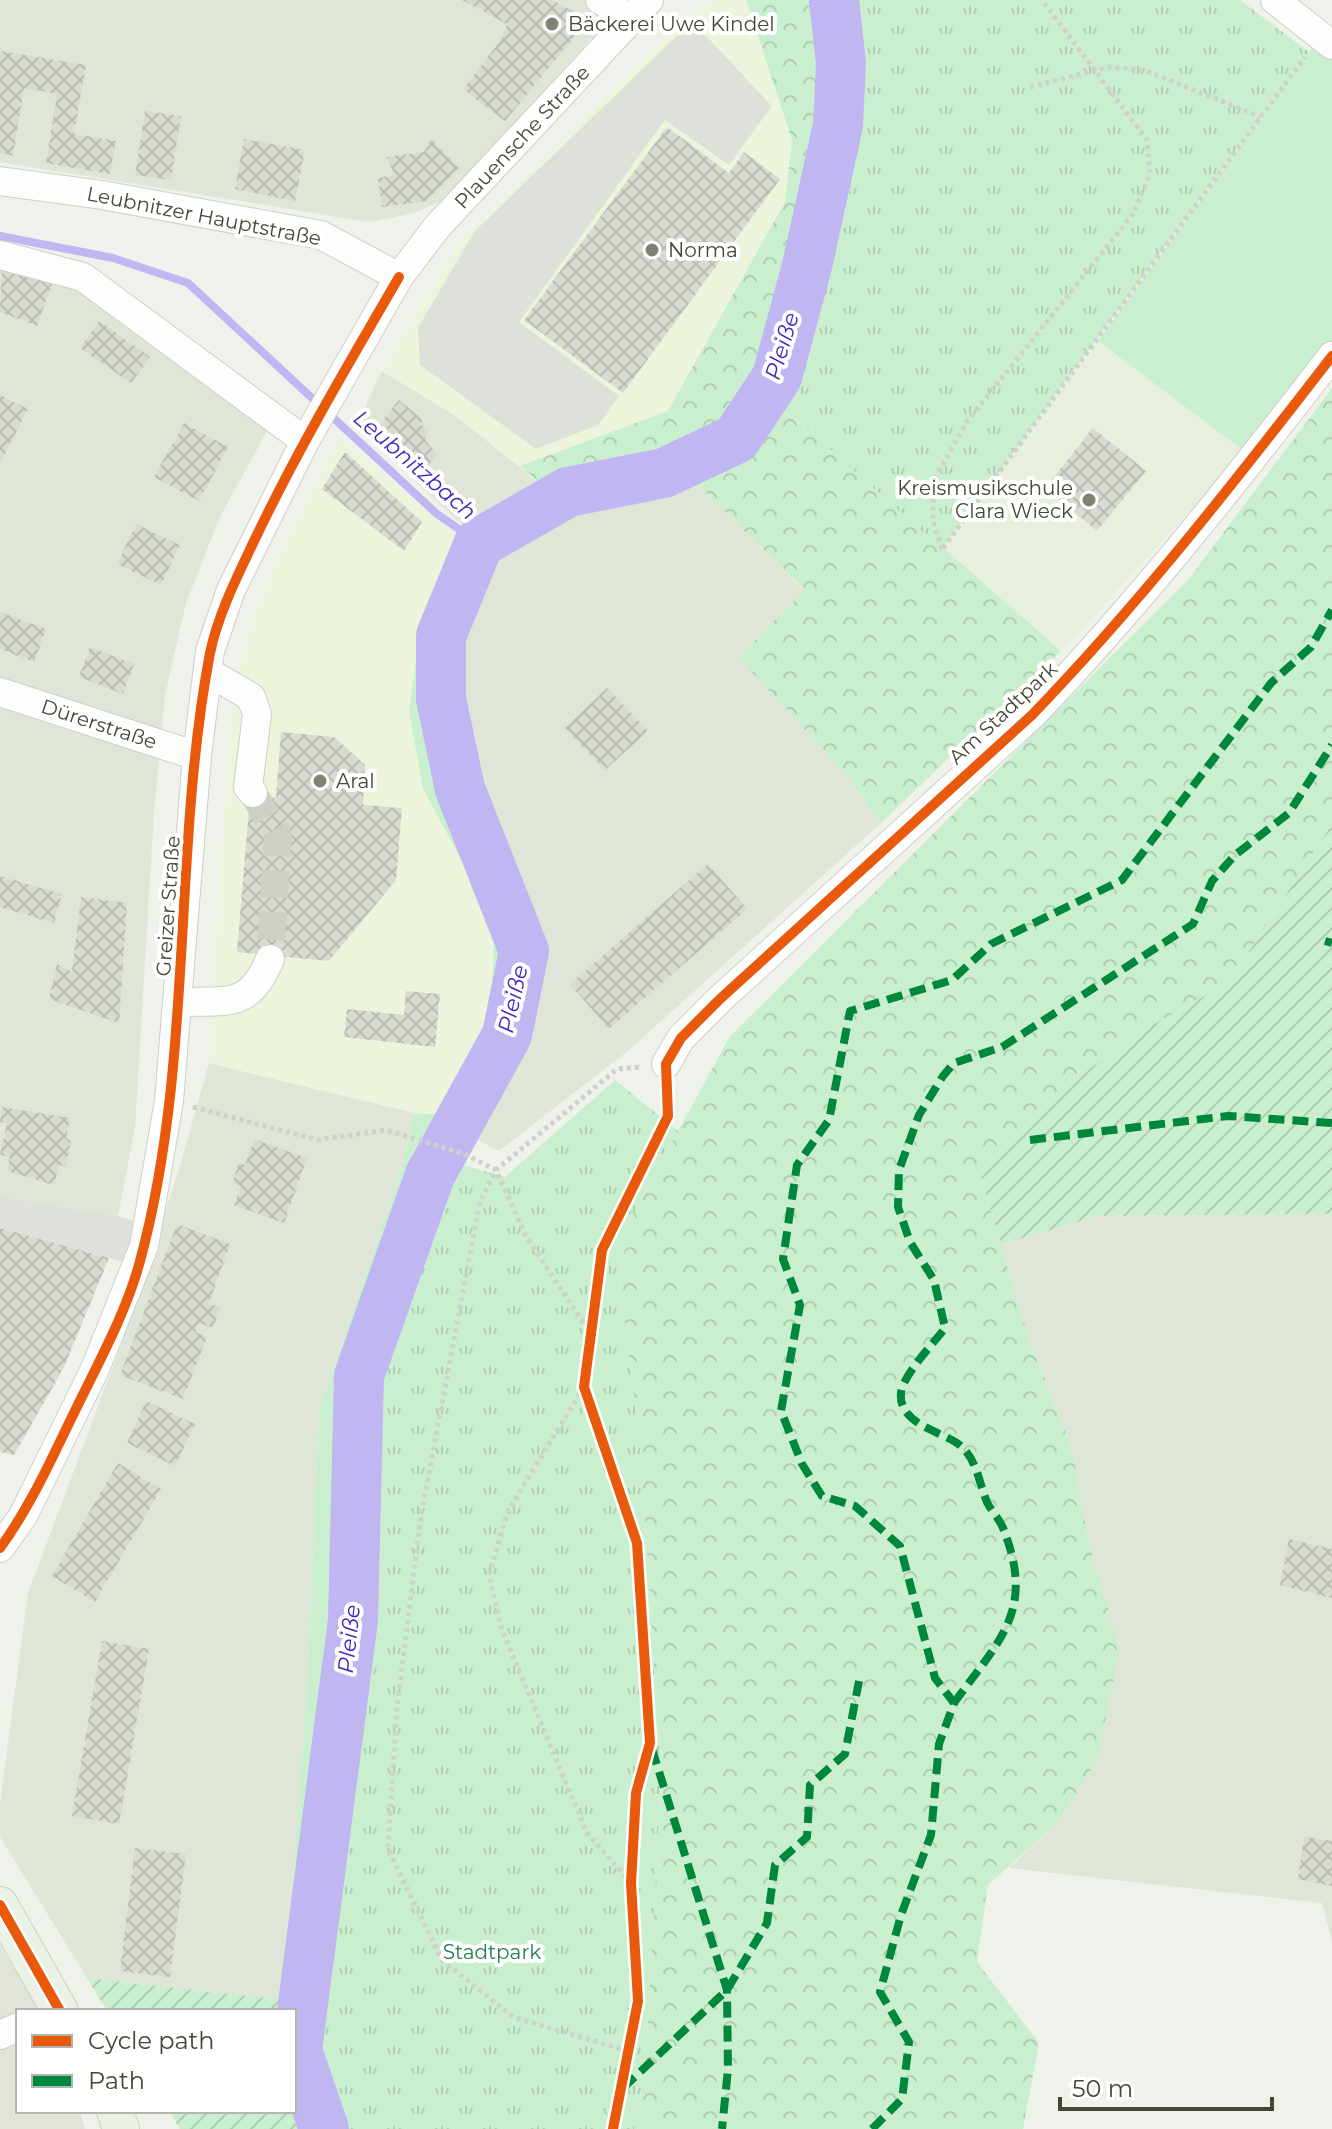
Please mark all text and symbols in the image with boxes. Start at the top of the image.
place label: Bäckerei Uwe Kindel [568,12,775,36]
marker: Bäckerei Uwe Kindel [543,15,561,33]
street label: Plauensche Straße [449,60,595,214]
street label: Leubnitzer Hauptstraße [85,181,323,251]
place label: Norma [668,238,738,262]
marker: Norma [643,241,661,259]
water label: Pleiße [759,309,805,383]
water label: Leubnitzbach [348,404,482,526]
place label: Kreismusikschule Clara Wieck [897,476,1073,523]
marker: Kreismusikschule Clara Wieck [1080,491,1098,509]
street label: Am Stadtpark [944,657,1062,769]
street label: Dürerstraße [38,694,160,754]
place label: Aral [336,769,375,793]
marker: Aral [311,772,329,790]
street label: Greizer Straße [151,835,185,977]
water label: Pleiße [492,962,534,1036]
water label: Pleiße [332,1603,366,1675]
park label: Stadtpark [443,1940,541,1964]
legend [16,2009,296,2113]
text: Cycle path [88,2026,215,2055]
scale bar [1060,2061,1272,2111]
text: Path [88,2066,145,2095]
text: 50 m [1072,2074,1133,2103]

